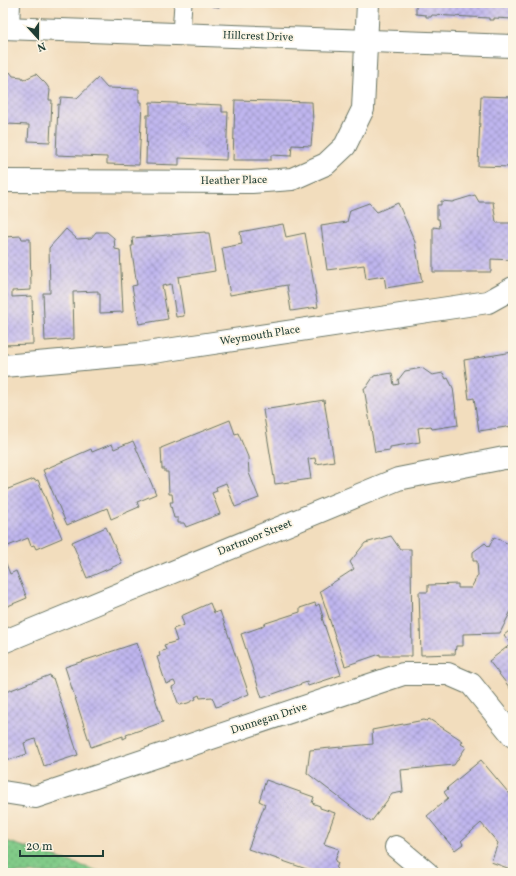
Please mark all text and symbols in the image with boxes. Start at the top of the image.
north arrow [18,18,58,58]
street label: Hillcrest Drive [222,28,294,46]
text: N [35,38,47,54]
street label: Heather Place [201,173,267,189]
street label: Weymouth Place [219,322,301,350]
street label: Dartmoor Street [216,516,295,560]
street label: Dunnegan Drive [229,700,309,738]
scale bar [20,832,103,858]
text: 20 m [26,839,53,855]

